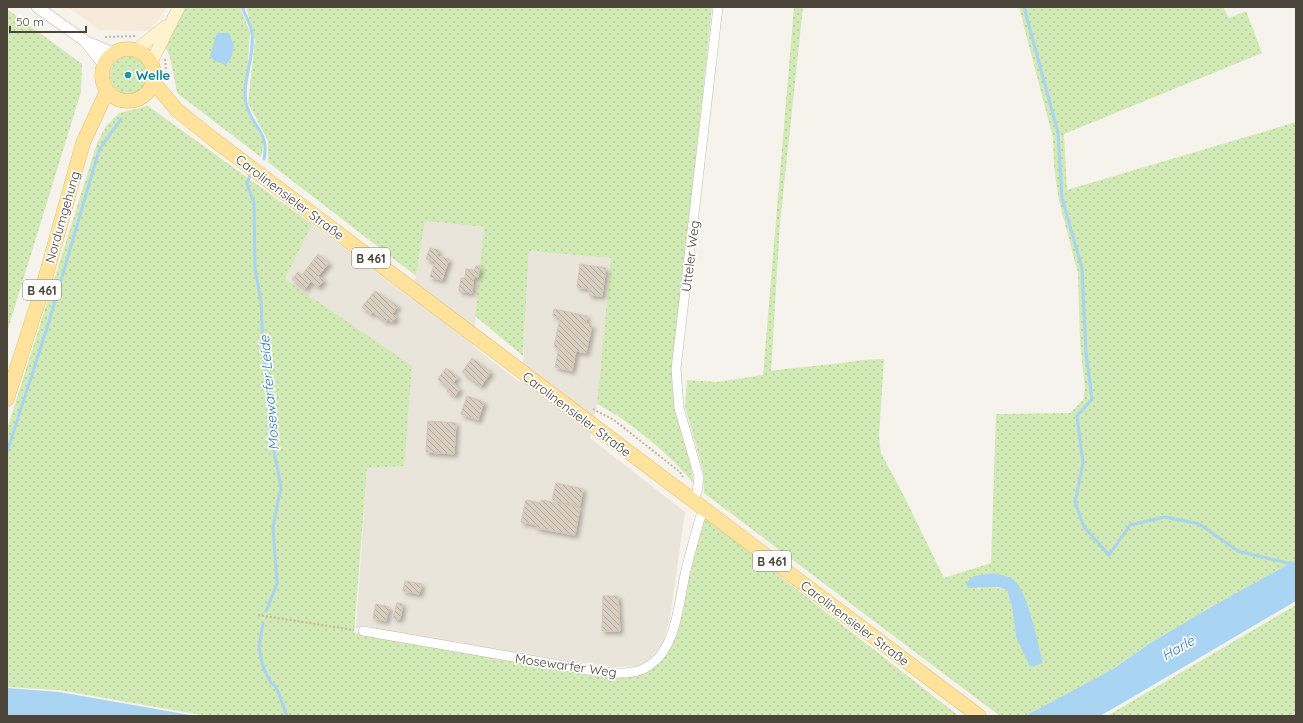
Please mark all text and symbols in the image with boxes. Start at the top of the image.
scale bar [10,8,86,34]
text: 50 m [16,14,44,29]
place label: Welle [136,67,171,83]
marker: Welle [123,70,133,80]
street label: Carolinensieler Straße [233,151,347,243]
street label: Nordumgehung [41,169,83,265]
street label: Utteler Weg [678,219,702,293]
road number: B 461 [352,248,390,268]
road number: B 461 [23,280,61,300]
water label: Mosewarfer Leide [255,334,283,451]
street label: Carolinensieler Straße [520,368,634,460]
road number: B 461 [753,551,791,571]
street label: Carolinensieler Straße [798,577,912,669]
water label: Harle [1158,631,1199,665]
street label: Mosewarfer Weg [514,650,618,680]

